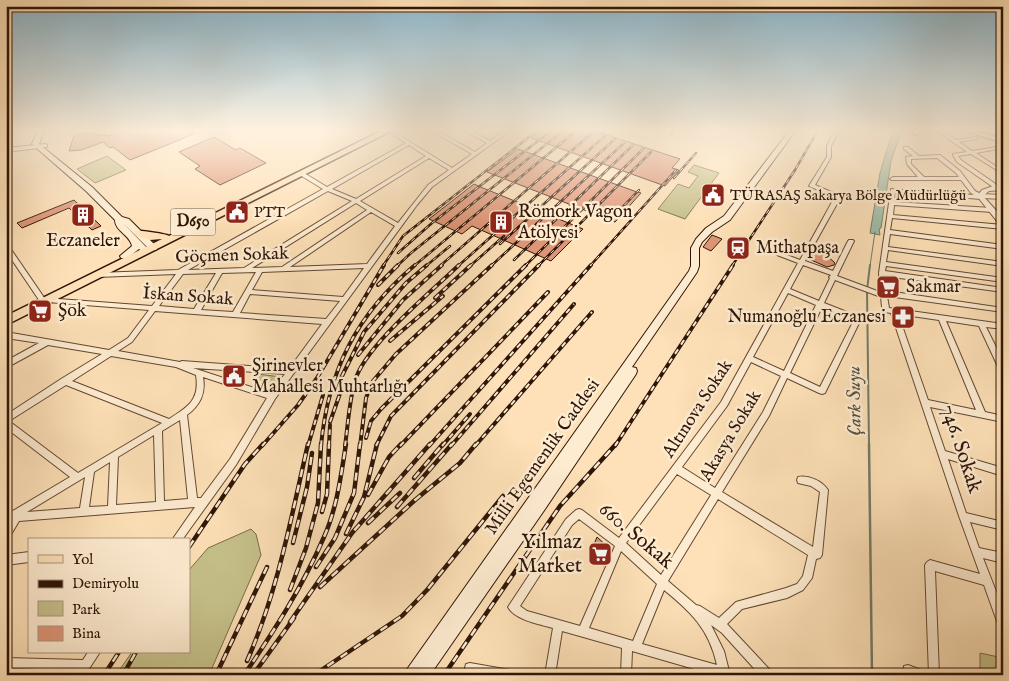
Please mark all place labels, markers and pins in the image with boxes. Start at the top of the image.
public building icon: TÜRASAŞ Sakarya Bölge Müdürlüğü [700,182,726,208]
place label: TÜRASAŞ Sakarya Bölge Müdürlüğü [730,186,966,205]
public building icon: PTT [224,199,250,225]
place label: Römork Vagon Atölyesi [517,201,633,245]
building icon: Eczaneler [70,202,96,228]
place label: PTT [254,203,285,222]
building icon: Römork Vagon Atölyesi [488,209,514,235]
place label: Eczaneler [46,230,120,253]
station icon: Mithatpaşa [725,235,751,261]
place label: Mithatpaşa [756,237,839,260]
supermarket icon: Sakmar [875,274,901,300]
place label: Sakmar [906,276,961,299]
supermarket icon: Şok [27,298,53,324]
place label: Şok [58,300,87,323]
pharmacy icon: Numanoğlu Eczanesi [890,304,916,330]
place label: Numanoğlu Eczanesi [727,306,886,329]
place label: Şirinevler Mahallesi Muhtarlığı [252,355,408,399]
public building icon: Şirinevler Mahallesi Muhtarlığı [221,363,247,389]
place label: Yılmaz Market [518,529,582,580]
supermarket icon: Yılmaz Market [587,541,613,567]

